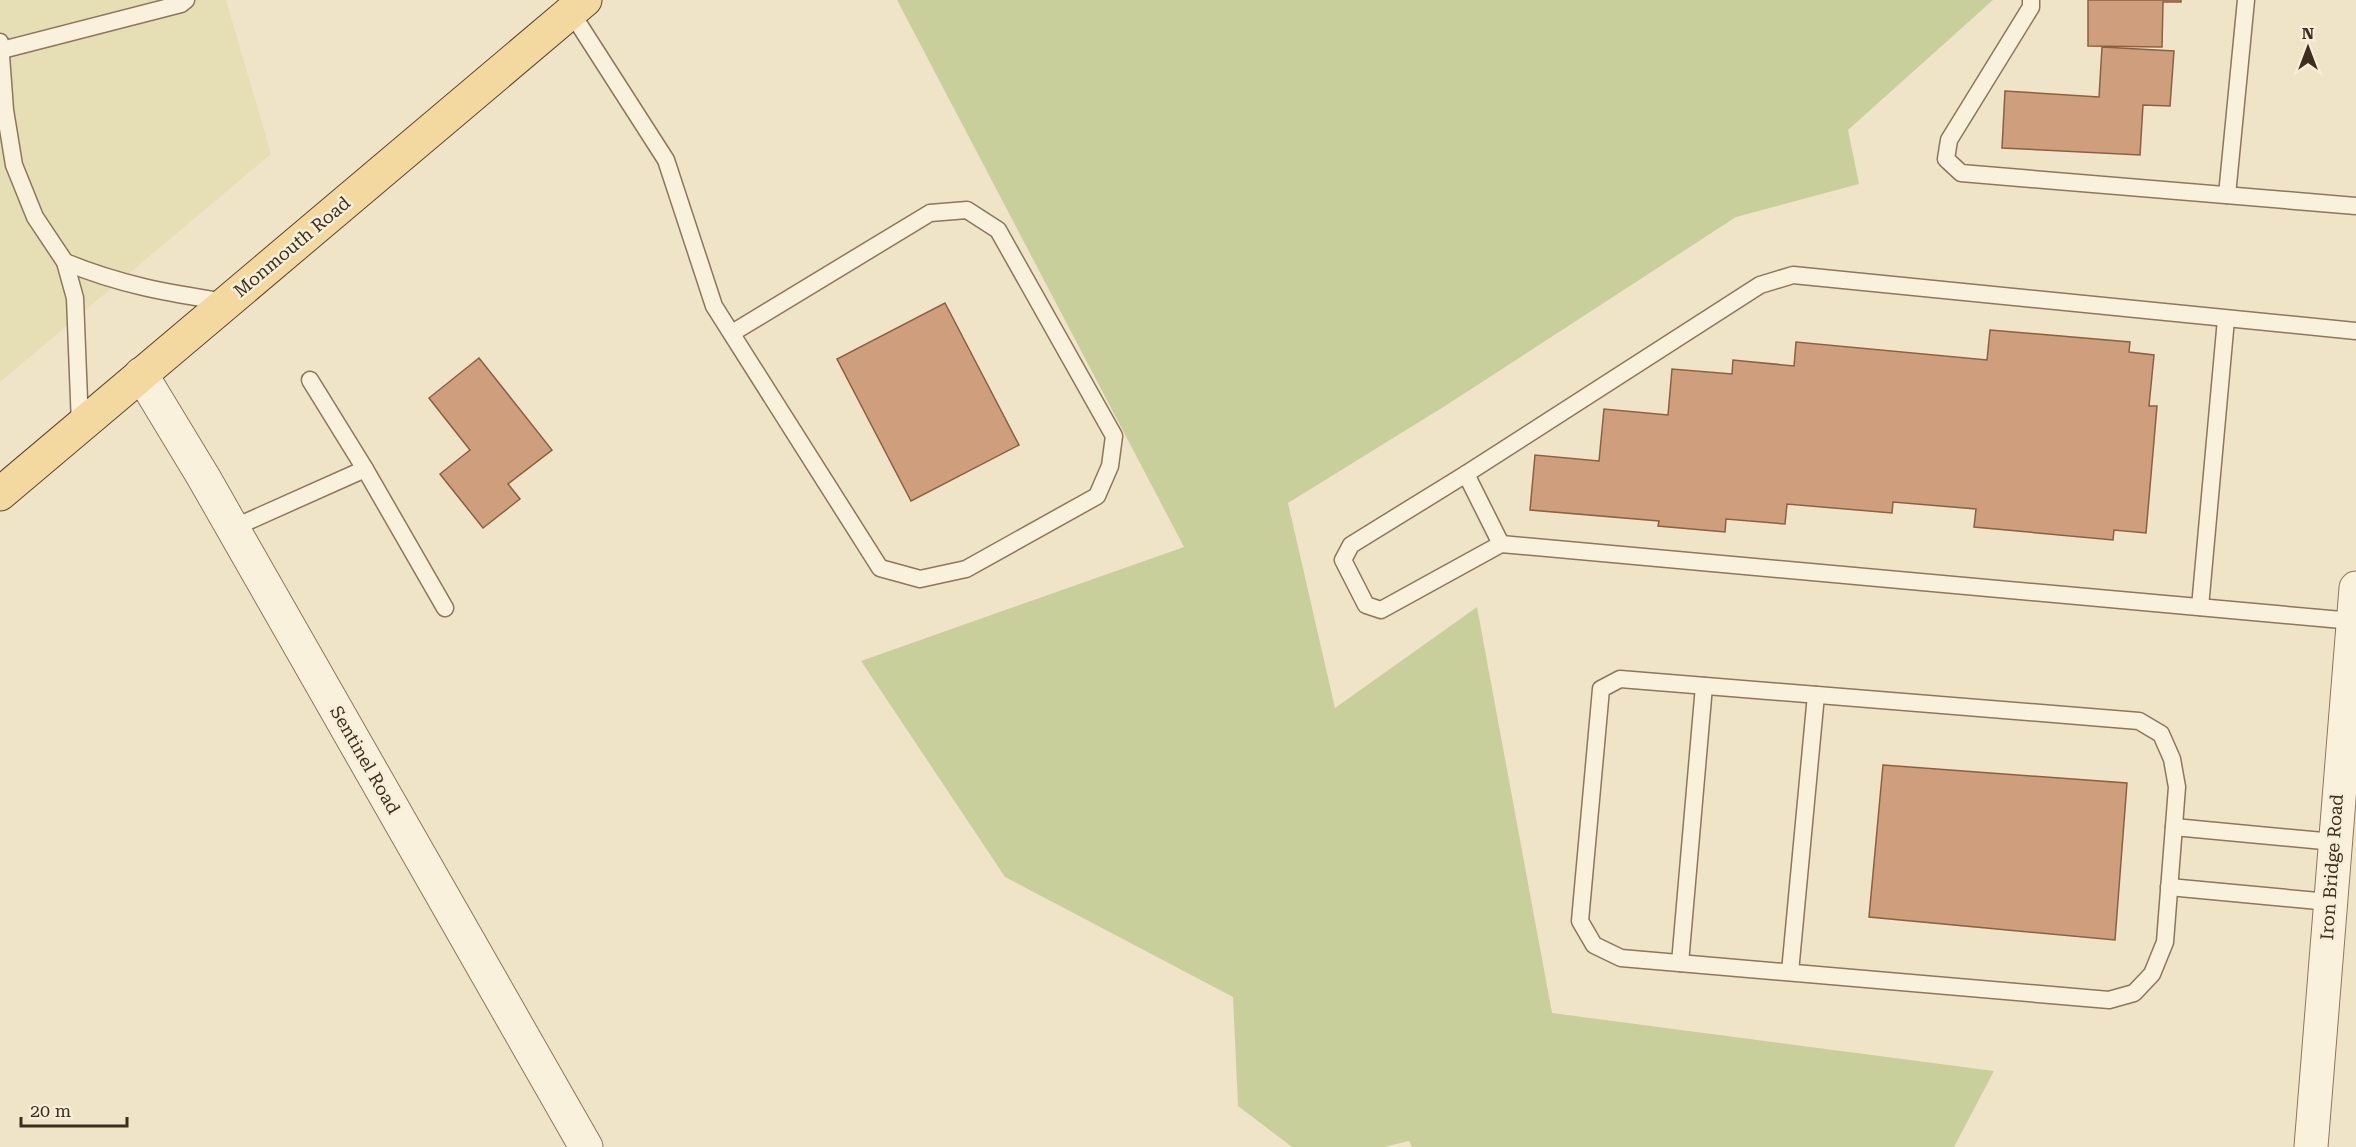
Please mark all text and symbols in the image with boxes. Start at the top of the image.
north arrow [2278,18,2338,78]
text: N [2302,24,2314,43]
street label: Monmouth Road [229,192,354,301]
street label: Sentinel Road [326,702,405,818]
street label: Iron Bridge Road [2316,793,2347,941]
scale bar [21,1090,128,1128]
text: 20 m [30,1100,71,1121]

